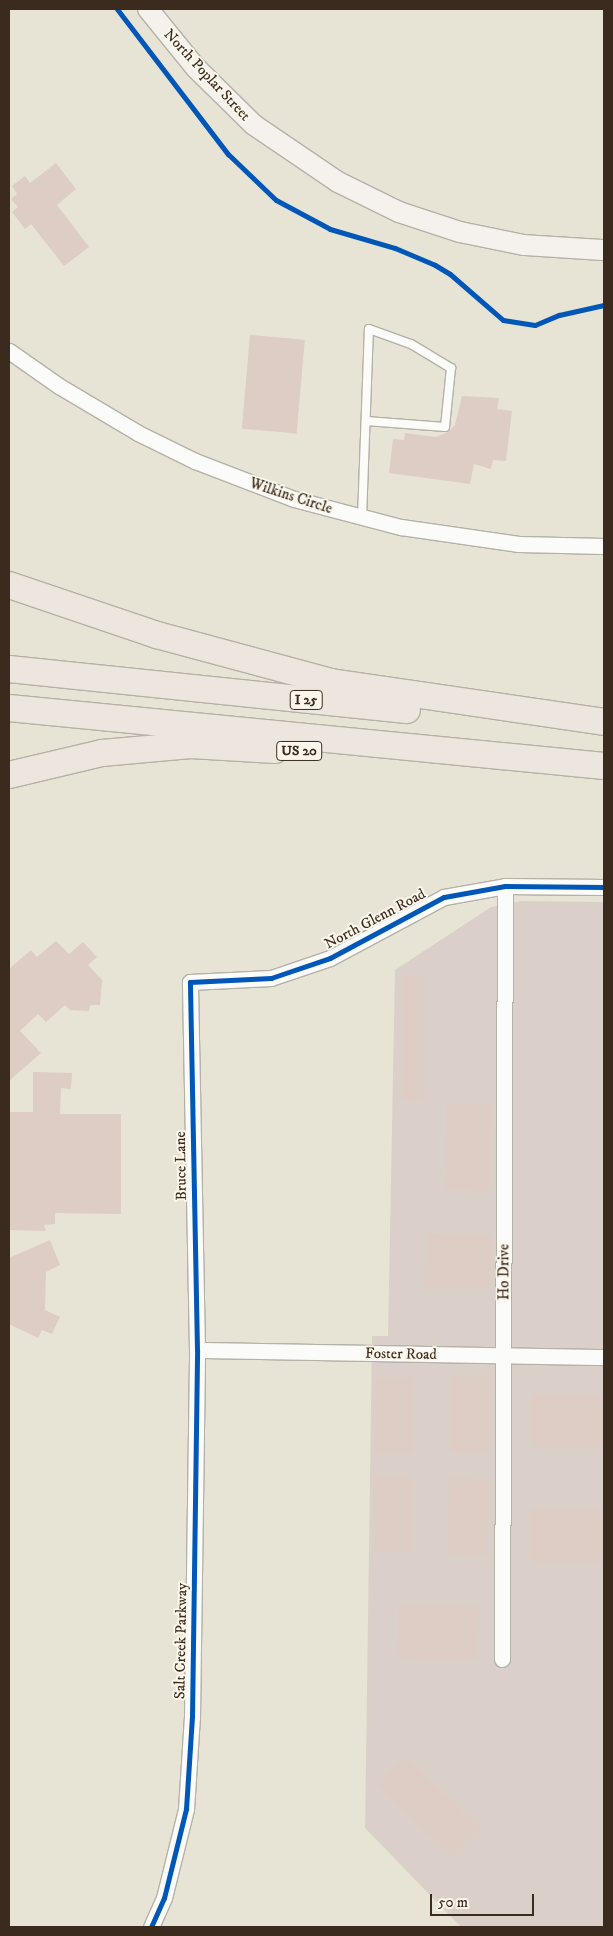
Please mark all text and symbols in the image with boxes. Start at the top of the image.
street label: North Poplar Street [160,25,254,125]
street label: Wilkins Circle [247,474,335,518]
road number: I 25 [288,688,324,712]
road number: US 20 [275,739,323,762]
street label: North Glenn Road [321,885,429,953]
street label: Bruce Lane [171,1131,191,1201]
street label: Ho Drive [495,1244,513,1300]
street label: Foster Road [365,1344,437,1364]
street label: Salt Creek Parkway [171,1583,191,1699]
scale bar [433,1884,537,1916]
text: 50 m [438,1893,468,1912]

